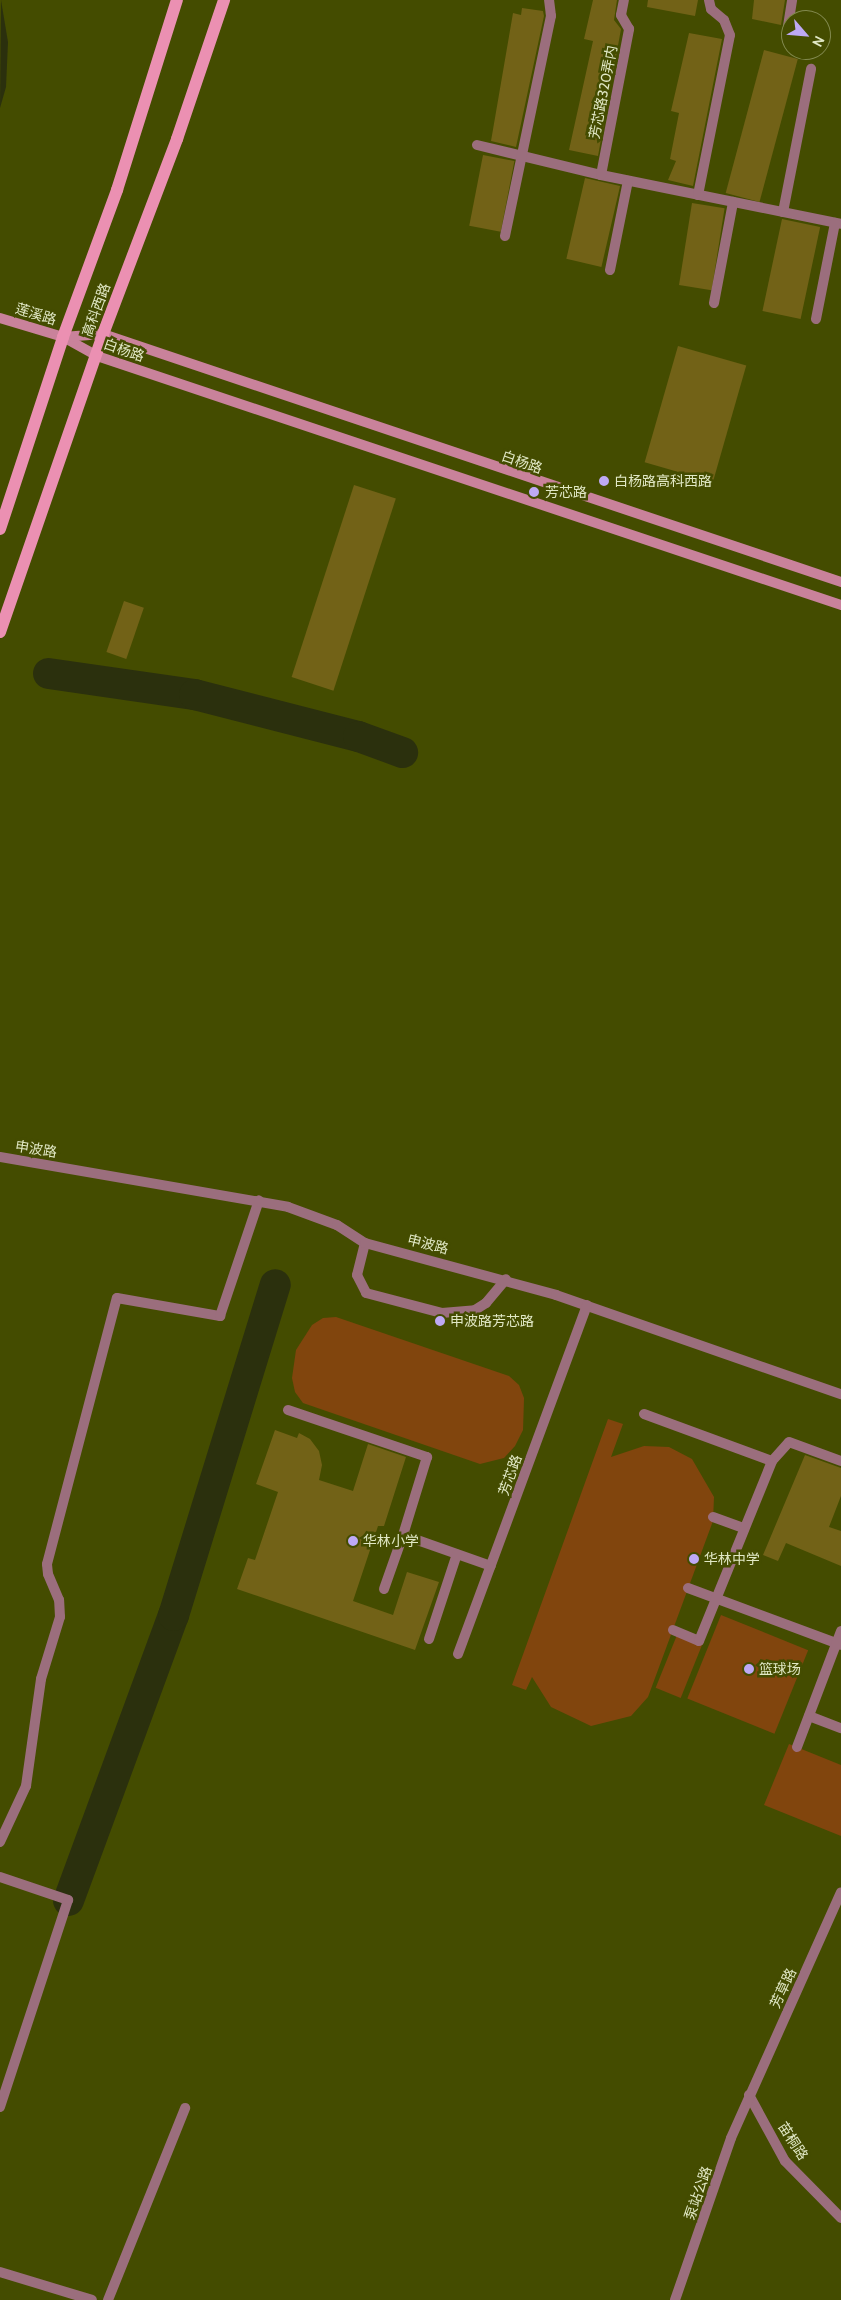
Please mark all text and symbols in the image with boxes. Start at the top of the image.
north arrow [781,10,831,60]
text: N [808,33,829,50]
street label: 芳芯路320弄内 [586,44,620,140]
street label: 高科西路 [79,281,113,339]
street label: 莲溪路 [13,300,59,328]
street label: 白杨路 [101,335,147,365]
street label: 白杨路 [499,447,545,477]
place label: 白杨路高科西路 [614,473,712,489]
marker: 白杨路高科西路 [598,475,610,487]
place label: 芳芯路 [545,484,587,500]
marker: 芳芯路 [527,485,541,499]
street label: 申波路 [14,1137,58,1161]
street label: 申波路 [406,1231,450,1257]
place label: 申波路芳芯路 [450,1313,534,1329]
marker: 申波路芳芯路 [434,1315,446,1327]
street label: 芳芯路 [495,1452,525,1498]
place label: 华林小学 [363,1533,419,1549]
marker: 华林小学 [347,1535,359,1547]
place label: 华林中学 [704,1551,760,1567]
marker: 华林中学 [688,1553,700,1565]
place label: 篮球场 [759,1661,801,1677]
marker: 篮球场 [743,1663,755,1675]
street label: 芳草路 [767,1965,799,2011]
street label: 苗桐路 [775,2119,811,2163]
street label: 泵站公路 [681,2164,715,2222]

